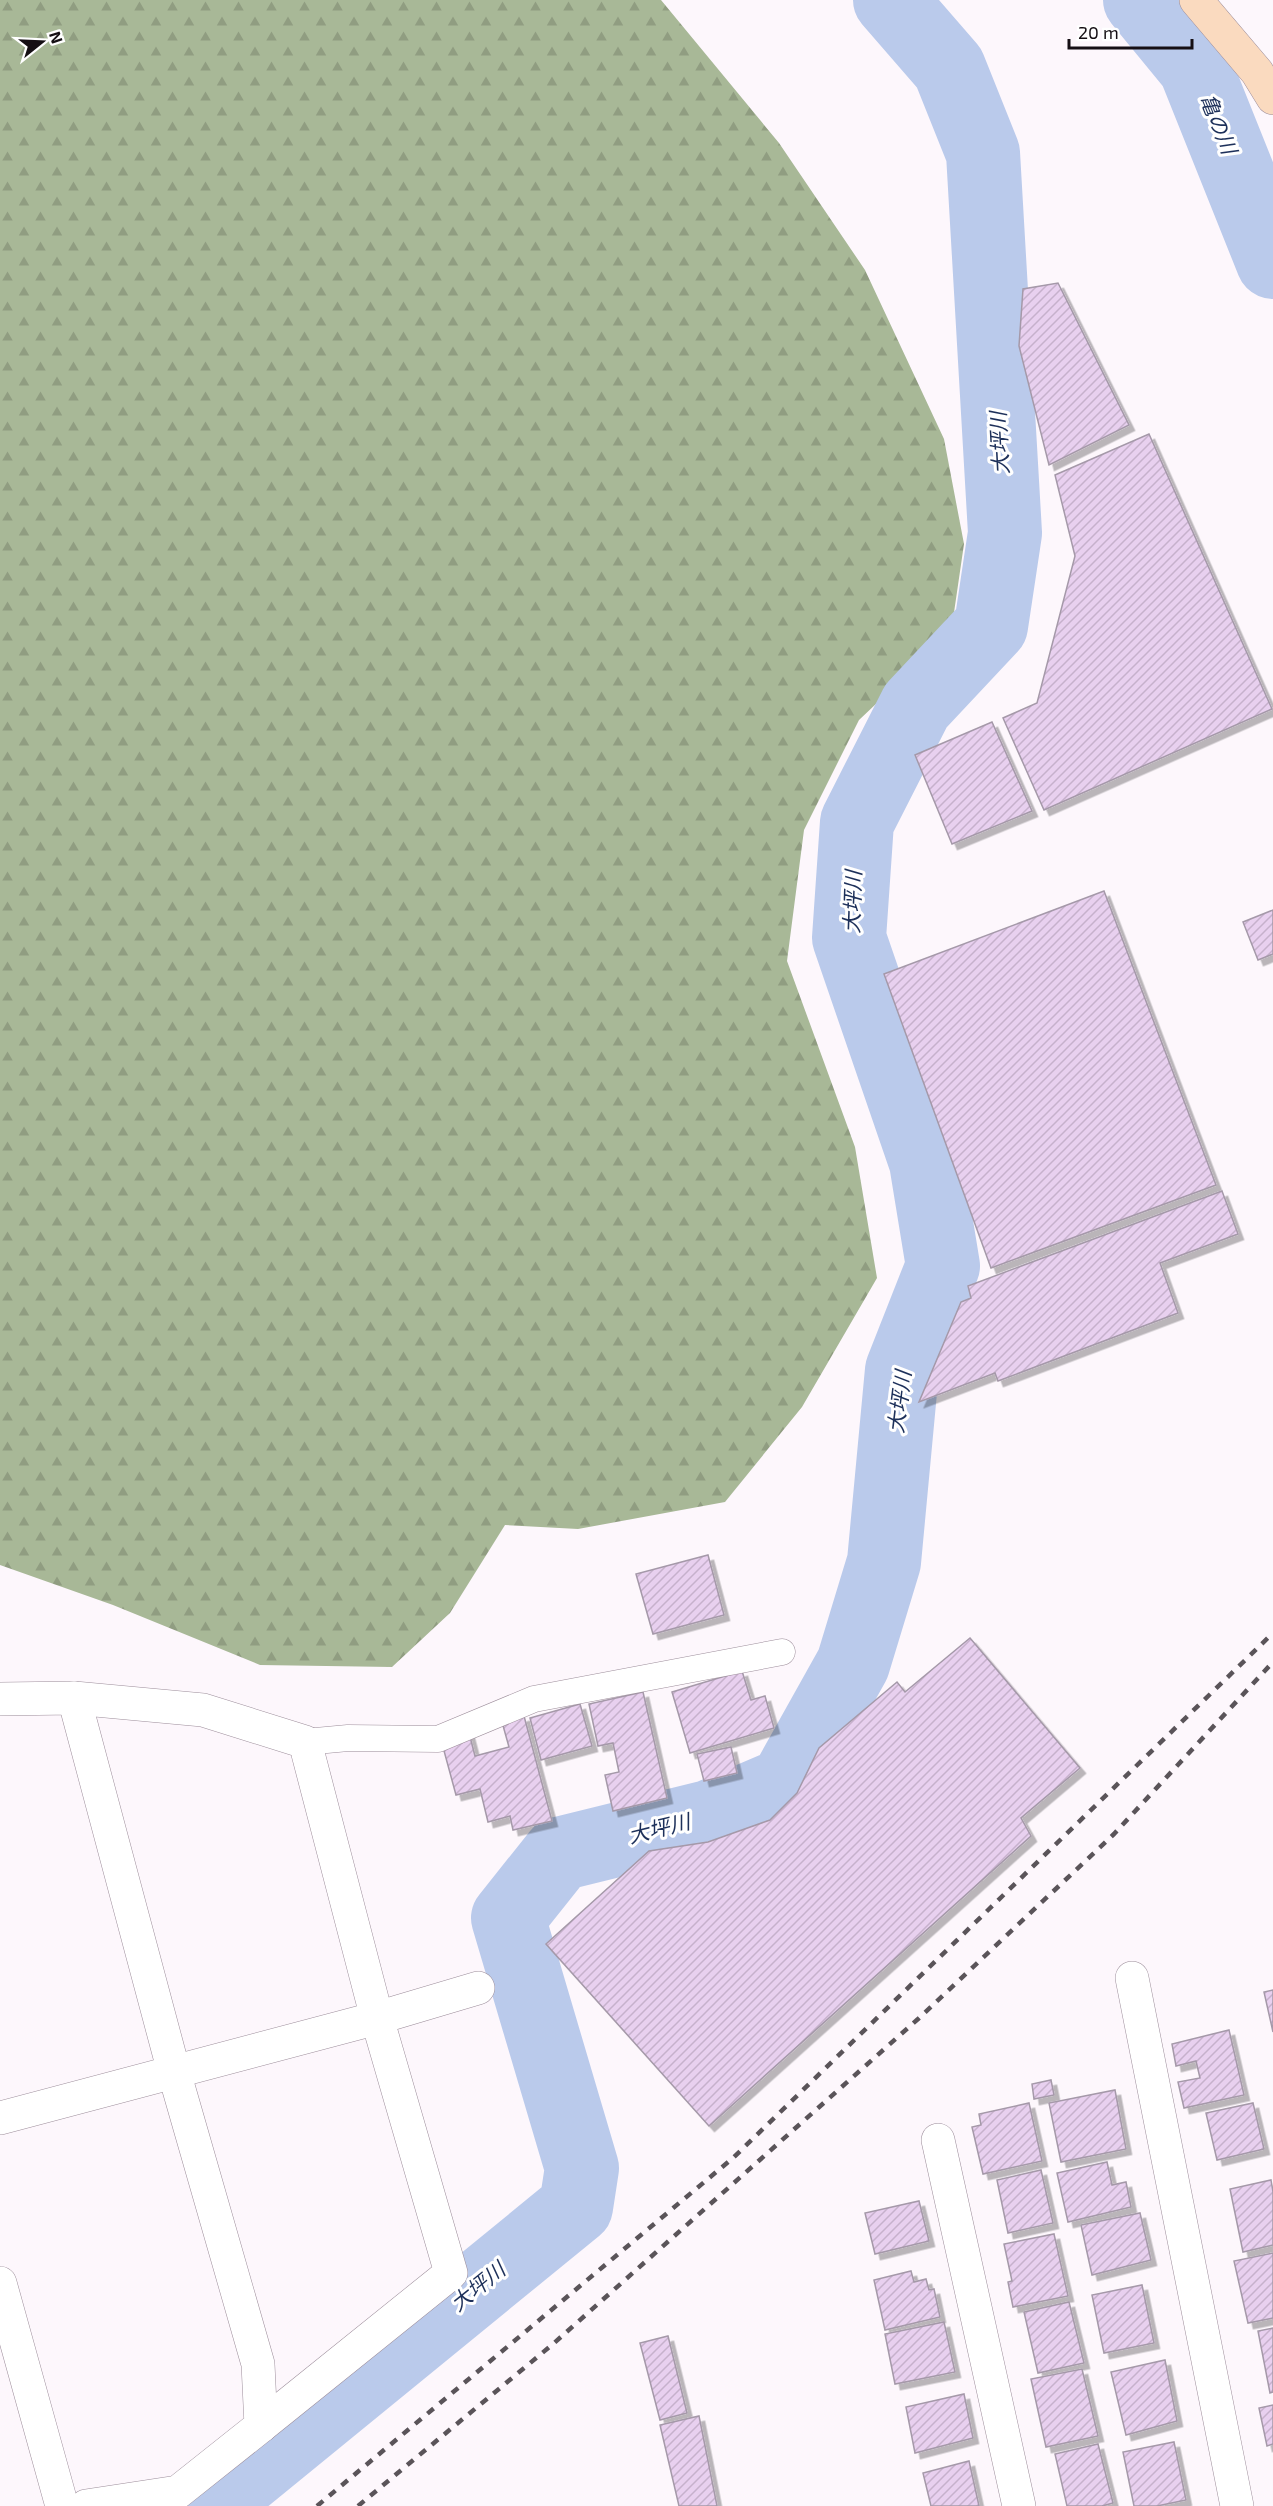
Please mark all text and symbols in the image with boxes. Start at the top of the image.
north arrow [12,12,72,72]
scale bar [1069,12,1192,50]
text: 20 m [1078,21,1119,43]
text: N [46,29,68,46]
water label: 亀の川 [1196,90,1244,159]
water label: 大坪川 [984,409,1013,475]
water label: 大坪川 [838,868,865,934]
water label: 大坪川 [882,1367,915,1435]
water label: 大坪川 [625,1807,694,1847]
water label: 大坪川 [445,2255,511,2315]

